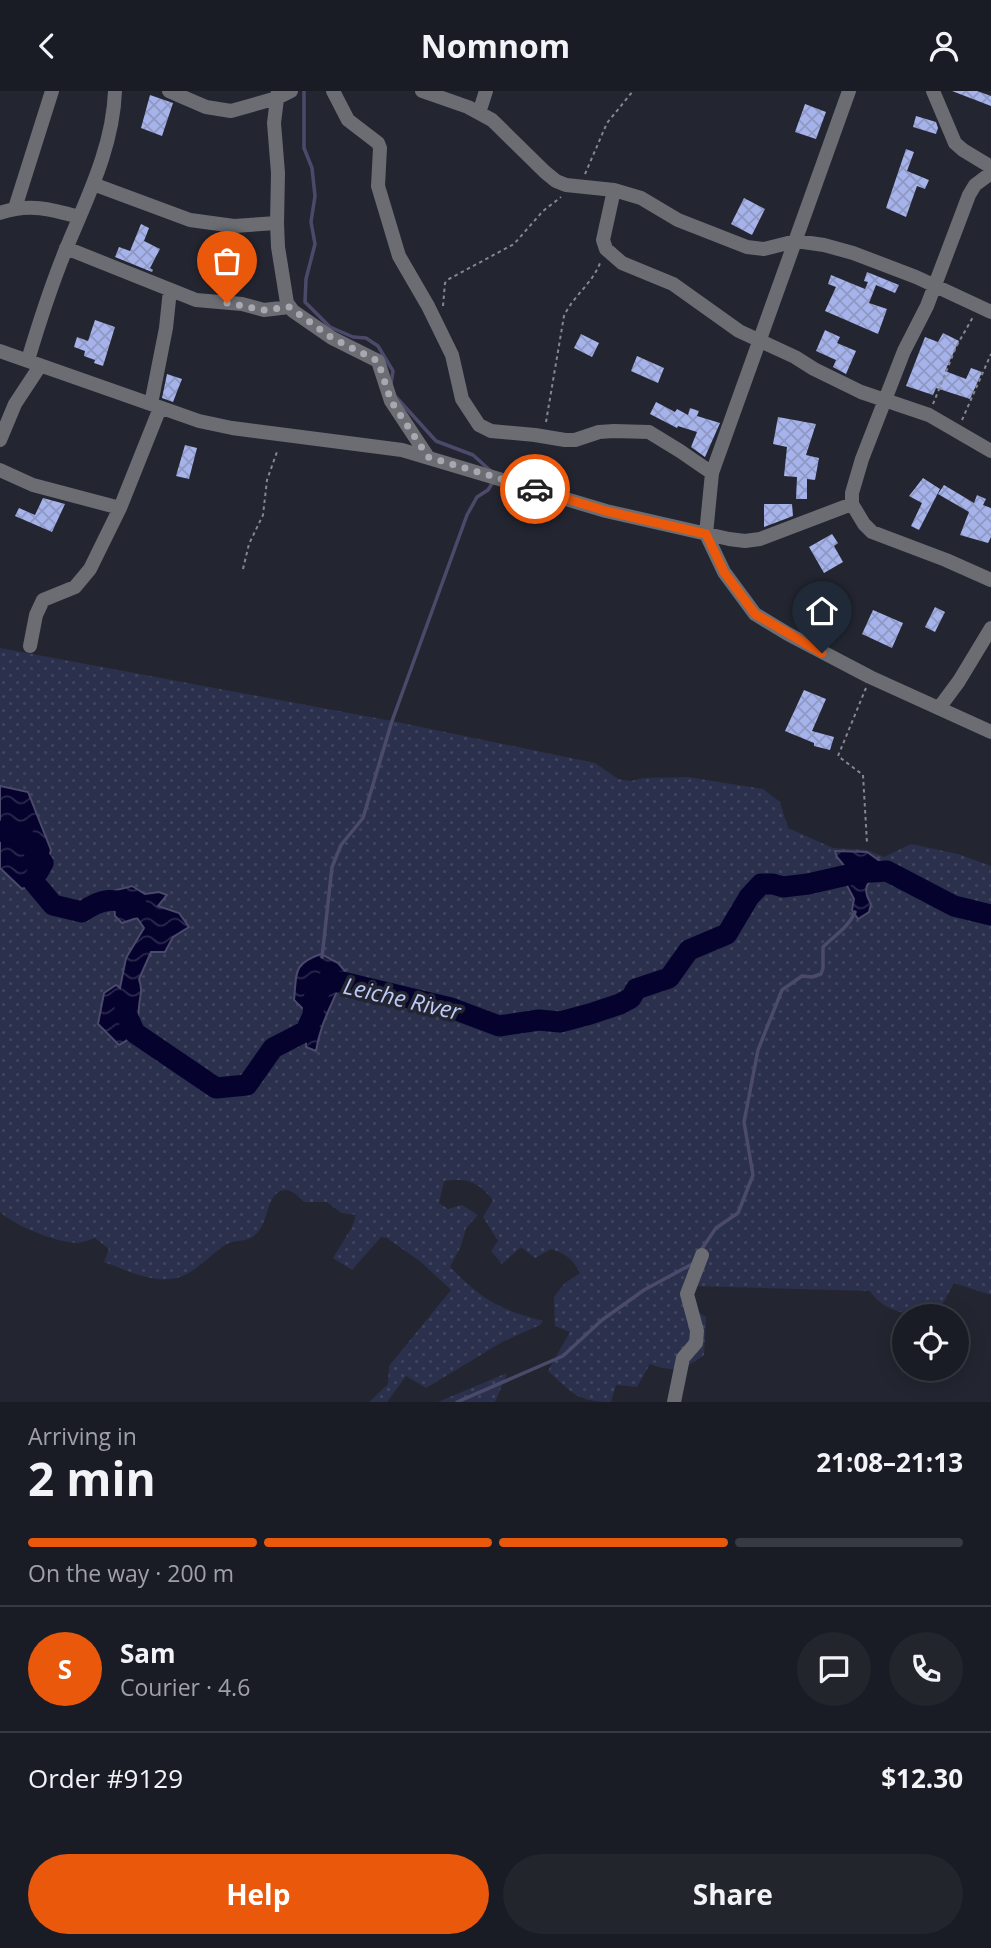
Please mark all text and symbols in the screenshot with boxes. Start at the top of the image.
text: Nomnom [421,24,570,67]
icon: back [28,27,66,65]
icon: person [925,27,963,65]
pin [197,231,257,303]
icon: bag [208,242,246,280]
courier [500,454,570,524]
icon: car [516,470,554,508]
pin [792,581,852,653]
icon: home [803,592,841,630]
water label: Leiche River [340,969,465,1027]
map controls [892,1304,969,1381]
button: locate [892,1304,969,1381]
text: Arriving in [28,1420,137,1452]
text: 21:08–21:13 [816,1444,963,1480]
text: 2 min [28,1447,156,1509]
text: On the way · 200 m [28,1557,234,1589]
button: chat [797,1632,871,1706]
button: phone [889,1632,963,1706]
text: Sam [120,1635,176,1671]
text: S [58,1651,72,1687]
text: Courier · 4.6 [120,1671,250,1703]
text: Order #9129 [28,1760,183,1796]
text: $12.30 [881,1760,963,1796]
button: Help [28,1854,489,1934]
button: Share [503,1854,963,1934]

